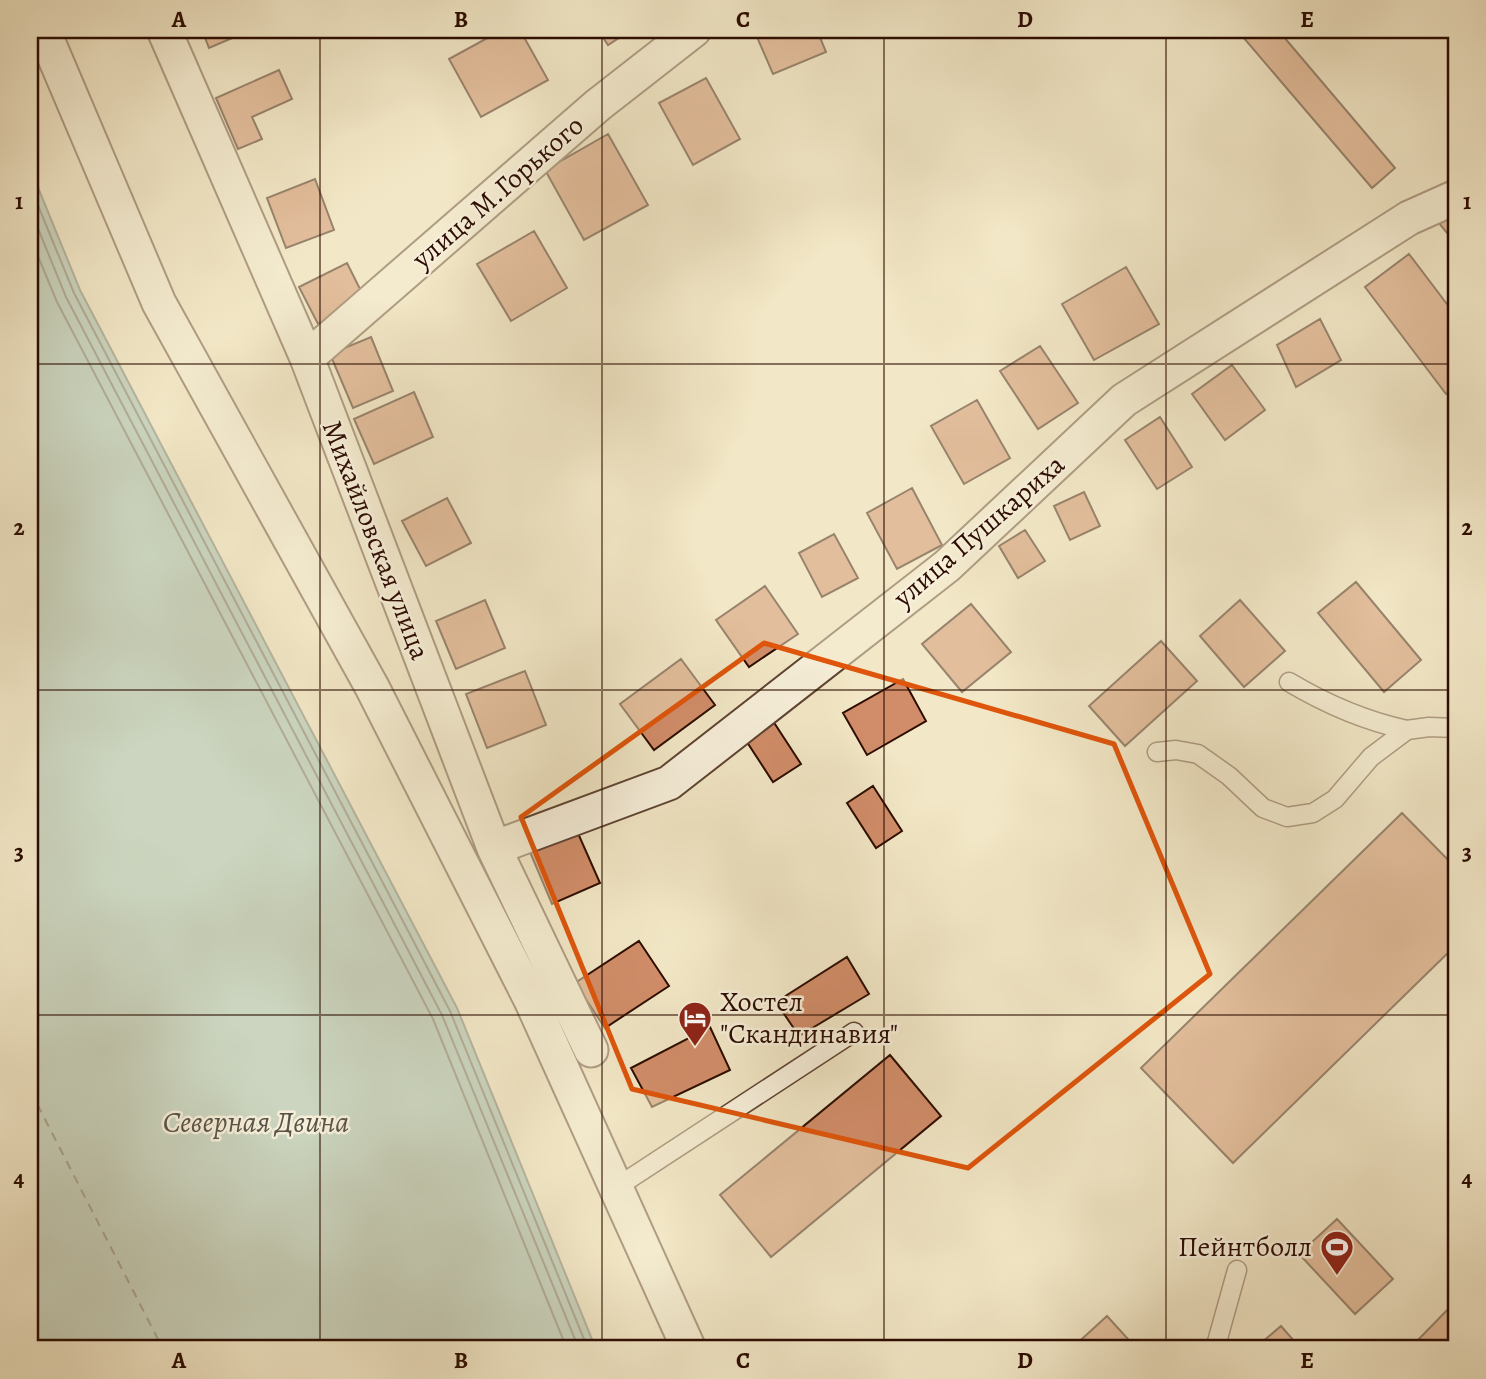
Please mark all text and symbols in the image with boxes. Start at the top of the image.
text: A [171,4,187,35]
text: B [454,4,468,35]
text: C [736,4,750,35]
text: D [1017,4,1033,35]
text: E [1300,4,1314,35]
street label: улица М.Горького [403,107,592,278]
text: 1 [15,186,23,217]
text: 1 [1463,186,1471,217]
street label: Михайловская улица [313,415,439,665]
street label: улица Пушкариха [884,446,1073,617]
text: 2 [13,512,25,543]
text: 2 [1461,512,1473,543]
text: 3 [14,837,24,868]
text: 3 [1462,837,1472,868]
place label: Хостел "Скандинавия" [720,983,898,1053]
hotel icon: Хостел "Скандинавия" [676,999,714,1048]
water label: Северная Двина [163,1102,349,1142]
text: 4 [14,1163,25,1194]
text: 4 [1462,1163,1473,1194]
place label: Пейнтболл [1178,1228,1312,1266]
sports icon: Пейнтболл [1318,1228,1356,1277]
text: A [171,1345,187,1376]
text: B [454,1345,468,1376]
text: C [736,1345,750,1376]
text: D [1017,1345,1033,1376]
text: E [1300,1345,1314,1376]

